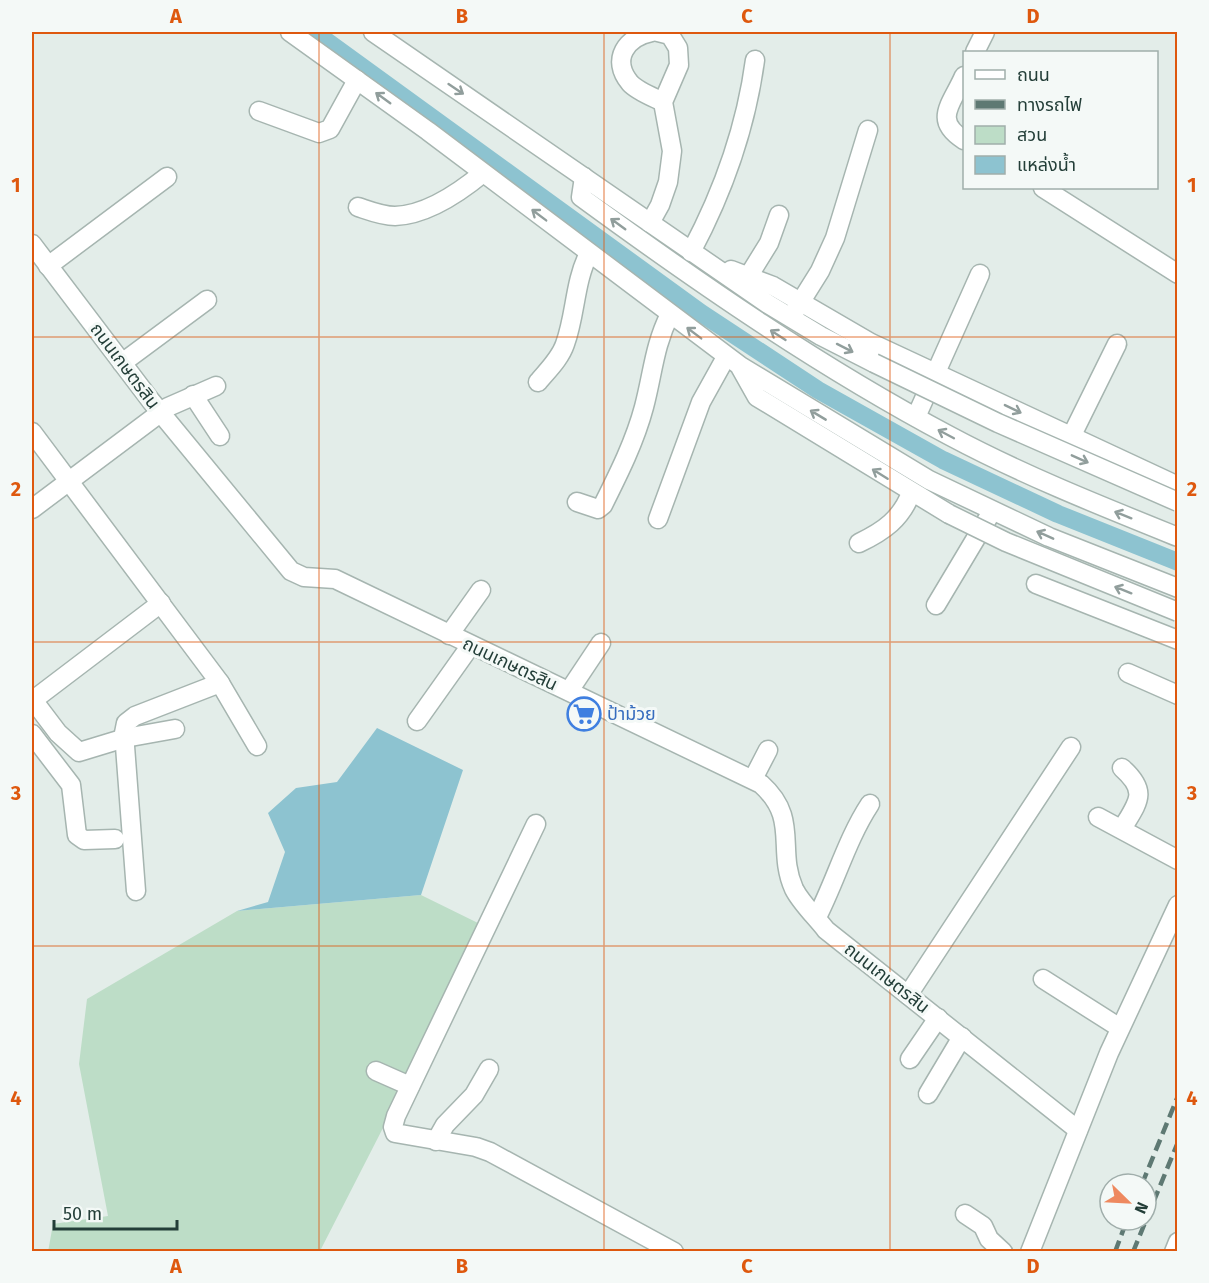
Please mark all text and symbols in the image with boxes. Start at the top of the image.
text: A [169,4,183,28]
text: B [456,4,468,28]
text: C [741,4,753,28]
text: D [1026,4,1040,28]
legend [963,51,1158,189]
text: ถนน [1017,64,1050,86]
one-way arrow [447,82,464,95]
one-way arrow [375,92,391,105]
text: ทางรถไฟ [1017,94,1082,116]
text: สวน [1017,124,1047,146]
text: แหล่งน้ำ [1017,152,1076,176]
text: 1 [11,173,21,197]
text: 1 [1187,173,1197,197]
one-way arrow [531,209,547,221]
one-way arrow [610,218,626,230]
street label: ถนนเกษตรสิน [85,319,165,413]
one-way arrow [687,326,703,339]
one-way arrow [771,329,787,341]
one-way arrow [835,343,853,355]
one-way arrow [1004,404,1022,415]
one-way arrow [810,408,827,420]
one-way arrow [938,428,955,440]
one-way arrow [1070,454,1088,465]
one-way arrow [872,467,889,479]
text: 2 [11,477,21,501]
text: 2 [1187,477,1197,501]
one-way arrow [1115,509,1133,520]
one-way arrow [1037,529,1055,541]
one-way arrow [1115,584,1133,595]
street label: ถนนเกษตรสิน [459,632,561,696]
supermarket icon: ป้าม้วย [566,696,602,732]
place label: ป้าม้วย [607,703,656,725]
text: 3 [10,781,21,805]
text: 3 [1186,781,1197,805]
street label: ถนนเกษตรสิน [840,938,934,1018]
text: 4 [10,1086,22,1110]
text: 4 [1186,1086,1198,1110]
north arrow [1098,1172,1158,1232]
scale bar [54,1193,177,1231]
text: N [1130,1199,1152,1217]
text: 50 m [63,1203,102,1225]
text: A [169,1254,183,1278]
text: B [456,1254,468,1278]
text: C [741,1254,753,1278]
text: D [1026,1254,1040,1278]

